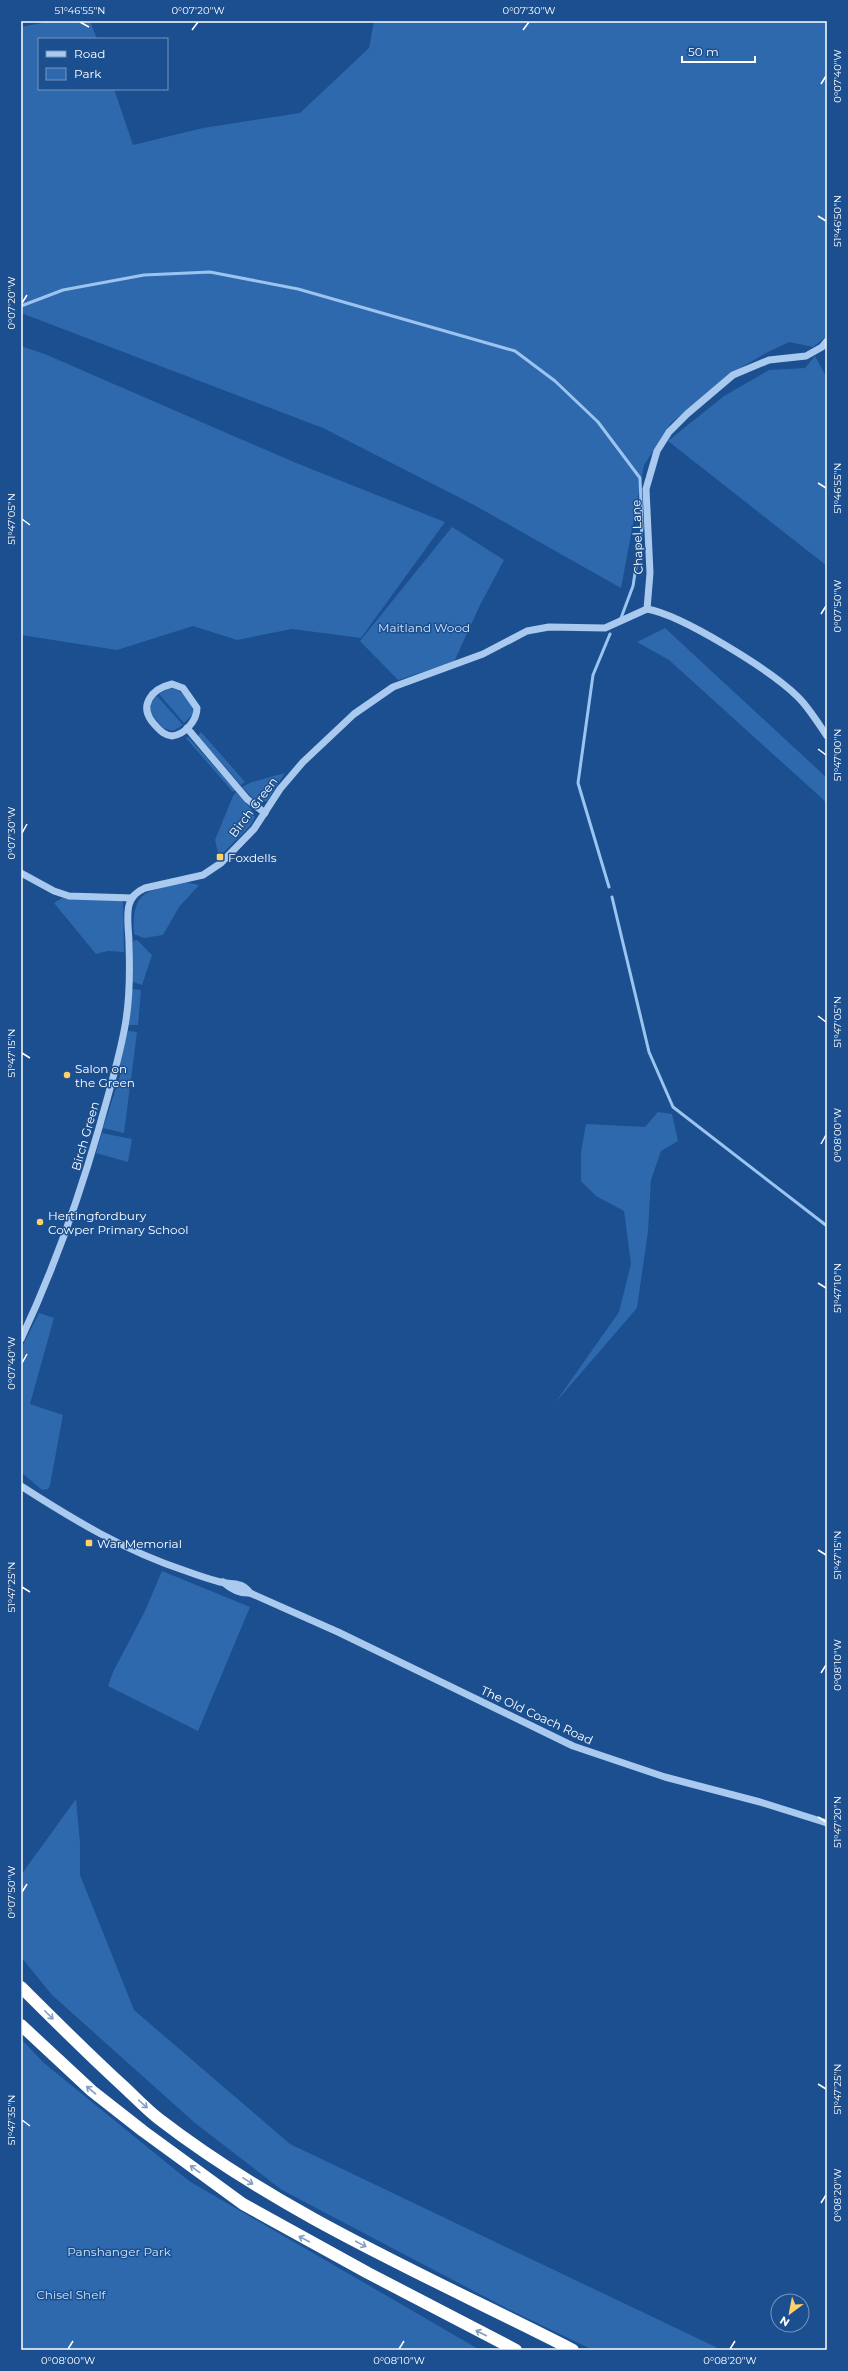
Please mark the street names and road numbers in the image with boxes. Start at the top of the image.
street label: Chapel Lane [628,499,646,575]
street label: Birch Green [226,774,280,840]
street label: Birch Green [68,1100,102,1172]
street label: The Old Coach Road [479,1682,595,1748]

